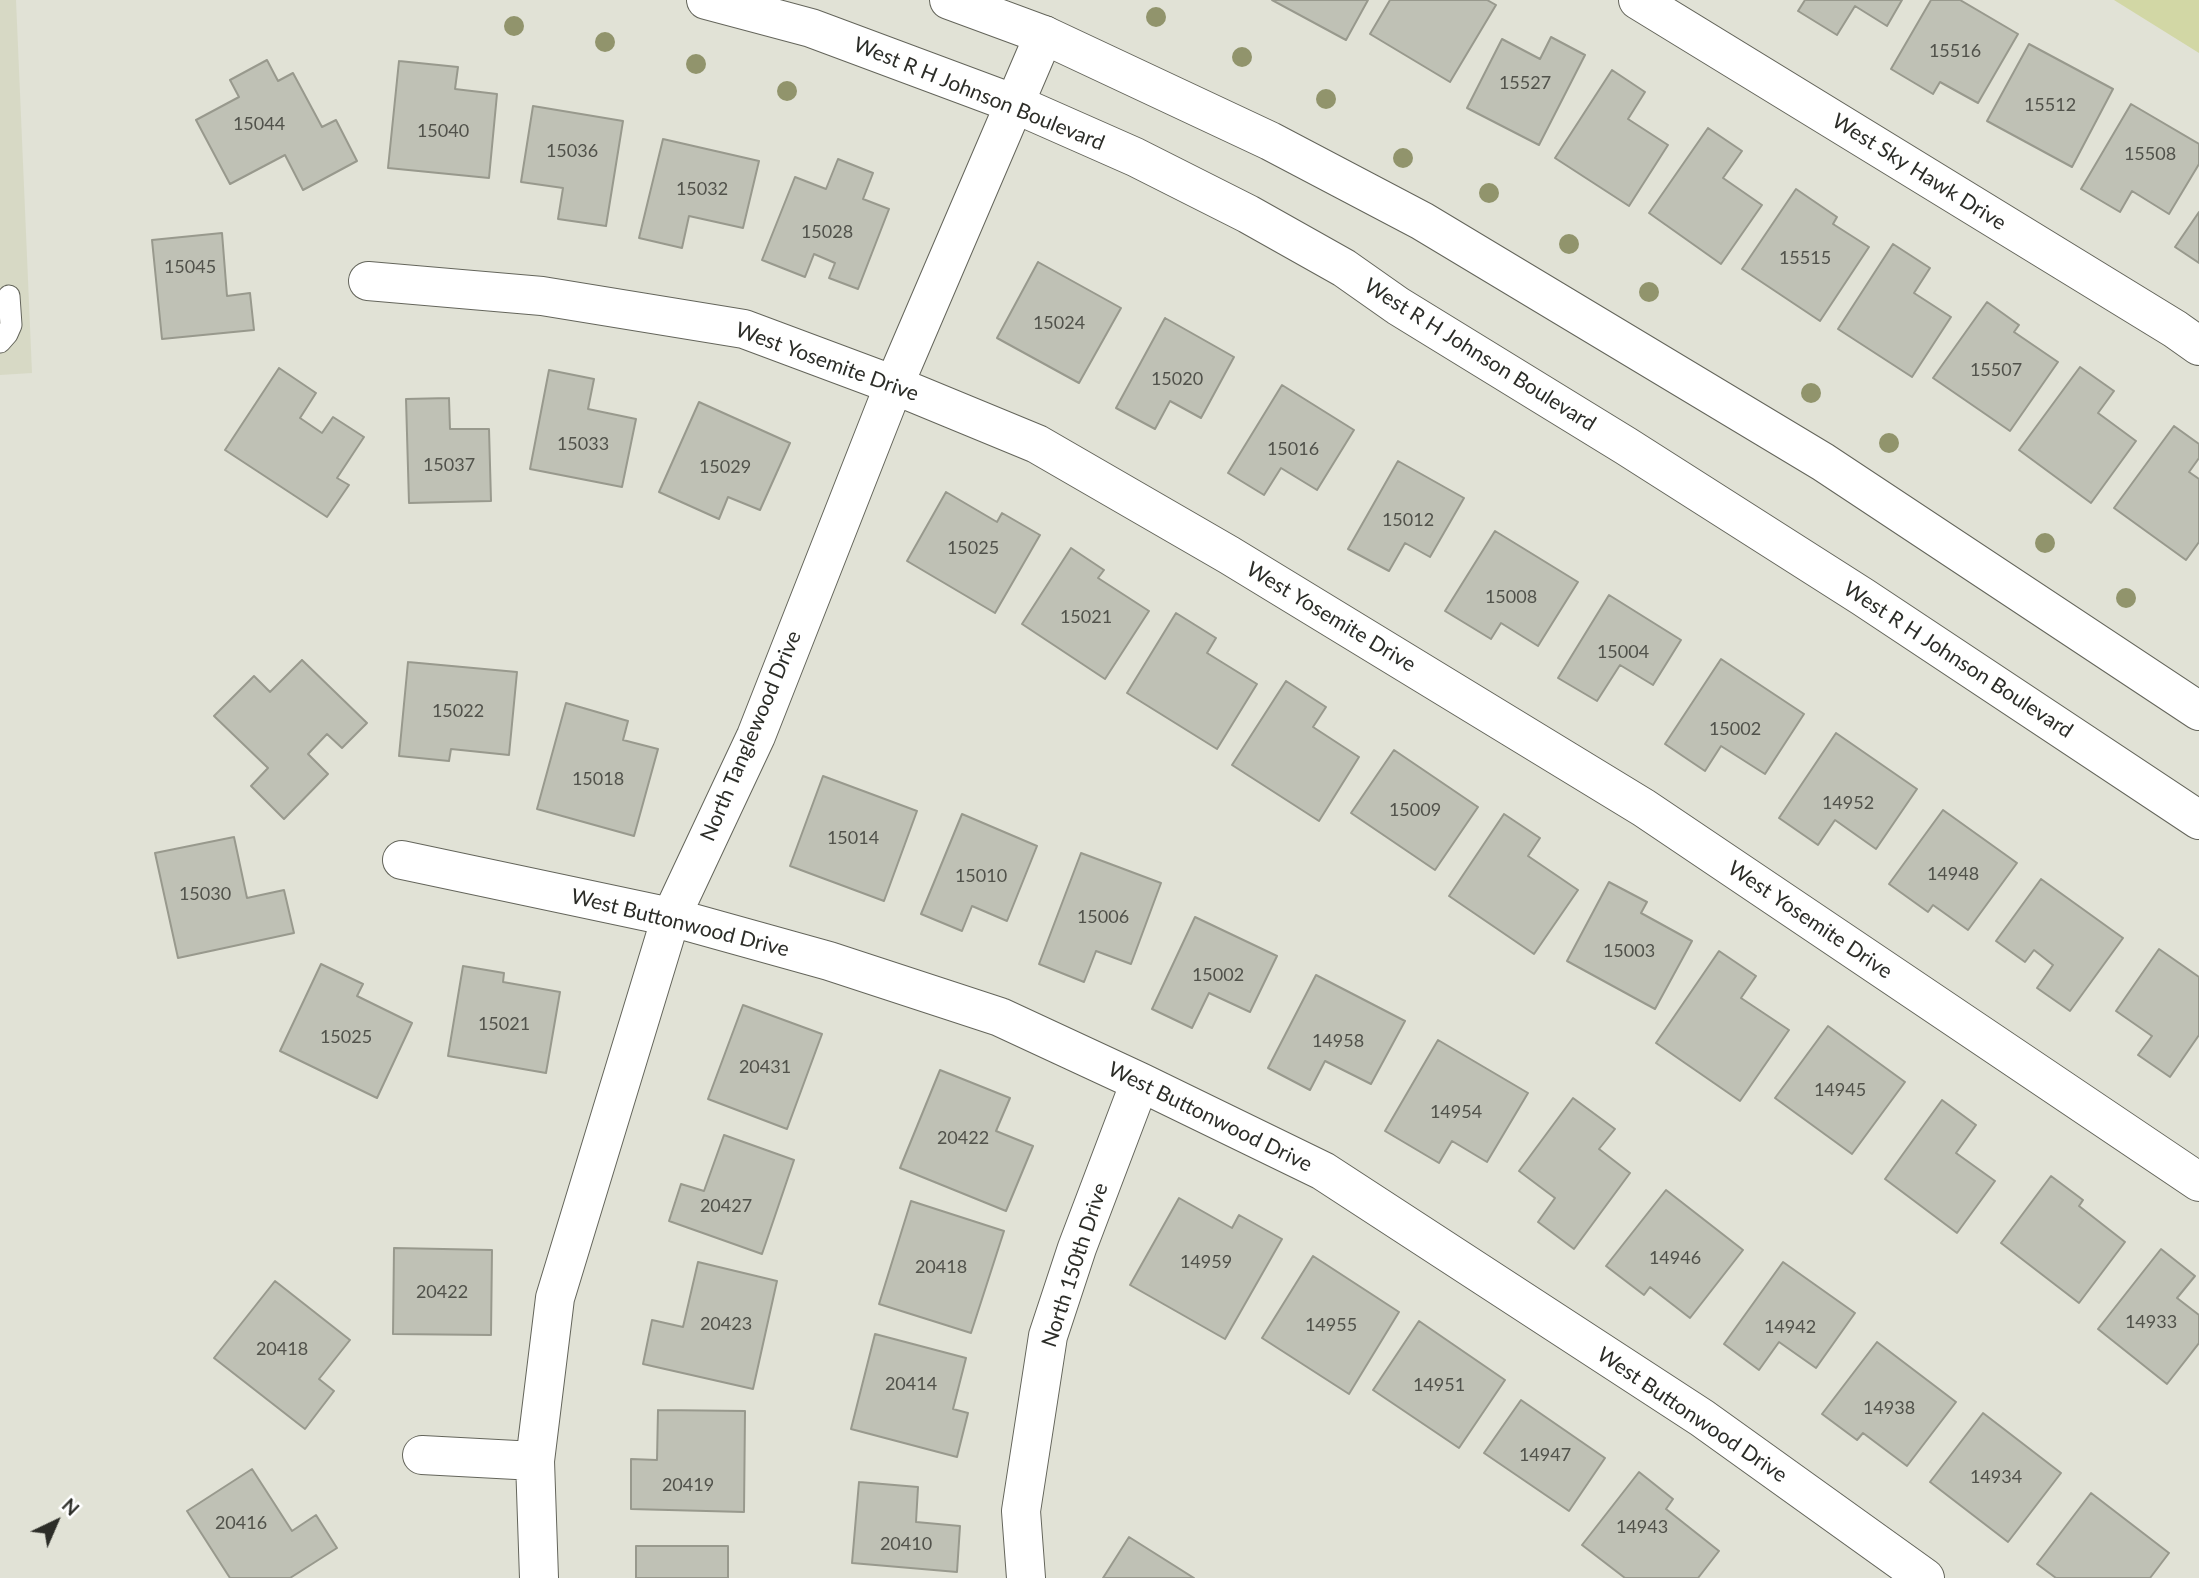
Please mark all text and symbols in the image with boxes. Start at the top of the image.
street label: West R H Johnson Boulevard [850,32,1108,156]
house number: 15516 [1929,40,1981,62]
house number: 15527 [1499,72,1551,94]
house number: 15512 [2024,94,2076,116]
street label: West Sky Hawk Drive [1827,108,2011,236]
house number: 15044 [233,113,285,135]
house number: 15040 [417,120,469,142]
house number: 15036 [546,140,598,162]
house number: 15508 [2124,143,2176,165]
house number: 15032 [676,178,728,200]
house number: 15028 [801,221,853,243]
house number: 15515 [1779,247,1831,269]
house number: 15045 [164,256,216,278]
street label: West R H Johnson Boulevard [1360,273,1600,437]
house number: 15024 [1033,312,1085,334]
street label: West Yosemite Drive [732,317,922,407]
house number: 15507 [1970,359,2022,381]
house number: 15020 [1151,368,1203,390]
house number: 15033 [557,433,609,455]
house number: 15016 [1267,438,1319,460]
house number: 15037 [423,454,475,476]
house number: 15029 [699,456,751,478]
house number: 15012 [1382,509,1434,531]
house number: 15025 [947,537,999,559]
street label: West Yosemite Drive [1242,557,1420,677]
street label: West R H Johnson Boulevard [1839,576,2077,744]
house number: 15008 [1485,586,1537,608]
house number: 15021 [1060,606,1112,628]
street label: North Tanglewood Drive [695,627,807,845]
house number: 15004 [1597,641,1649,663]
house number: 15022 [432,700,484,722]
house number: 15002 [1709,718,1761,740]
house number: 15018 [572,768,624,790]
house number: 14952 [1822,792,1874,814]
house number: 15009 [1389,799,1441,821]
house number: 15014 [827,827,879,849]
street label: West Yosemite Drive [1723,856,1897,984]
house number: 14948 [1927,863,1979,885]
house number: 15010 [955,865,1007,887]
house number: 15030 [179,883,231,905]
street label: West Buttonwood Drive [568,884,792,962]
house number: 15006 [1077,906,1129,928]
house number: 15003 [1603,940,1655,962]
house number: 15002 [1192,964,1244,986]
house number: 15021 [478,1013,530,1035]
house number: 15025 [320,1026,372,1048]
house number: 14958 [1312,1030,1364,1052]
house number: 20431 [739,1056,791,1078]
street label: West Buttonwood Drive [1104,1057,1316,1177]
house number: 14945 [1814,1079,1866,1101]
house number: 14954 [1430,1101,1482,1123]
house number: 20422 [937,1127,989,1149]
street label: North 150th Drive [1037,1180,1113,1350]
house number: 20427 [700,1195,752,1217]
house number: 14946 [1649,1247,1701,1269]
house number: 14959 [1180,1251,1232,1273]
house number: 20418 [915,1256,967,1278]
house number: 20422 [416,1281,468,1303]
house number: 14933 [2125,1311,2177,1333]
house number: 20423 [700,1313,752,1335]
house number: 14955 [1305,1314,1357,1336]
house number: 14942 [1764,1316,1816,1338]
house number: 20418 [256,1338,308,1360]
street label: West Buttonwood Drive [1592,1342,1792,1488]
house number: 20414 [885,1373,937,1395]
house number: 14951 [1413,1374,1465,1396]
house number: 14938 [1863,1397,1915,1419]
house number: 14947 [1519,1444,1571,1466]
house number: 14934 [1970,1466,2022,1488]
house number: 20419 [662,1474,714,1496]
north arrow [21,1487,91,1557]
text: N [58,1493,84,1520]
house number: 20416 [215,1512,267,1534]
house number: 14943 [1616,1516,1668,1538]
house number: 20410 [880,1533,932,1555]

